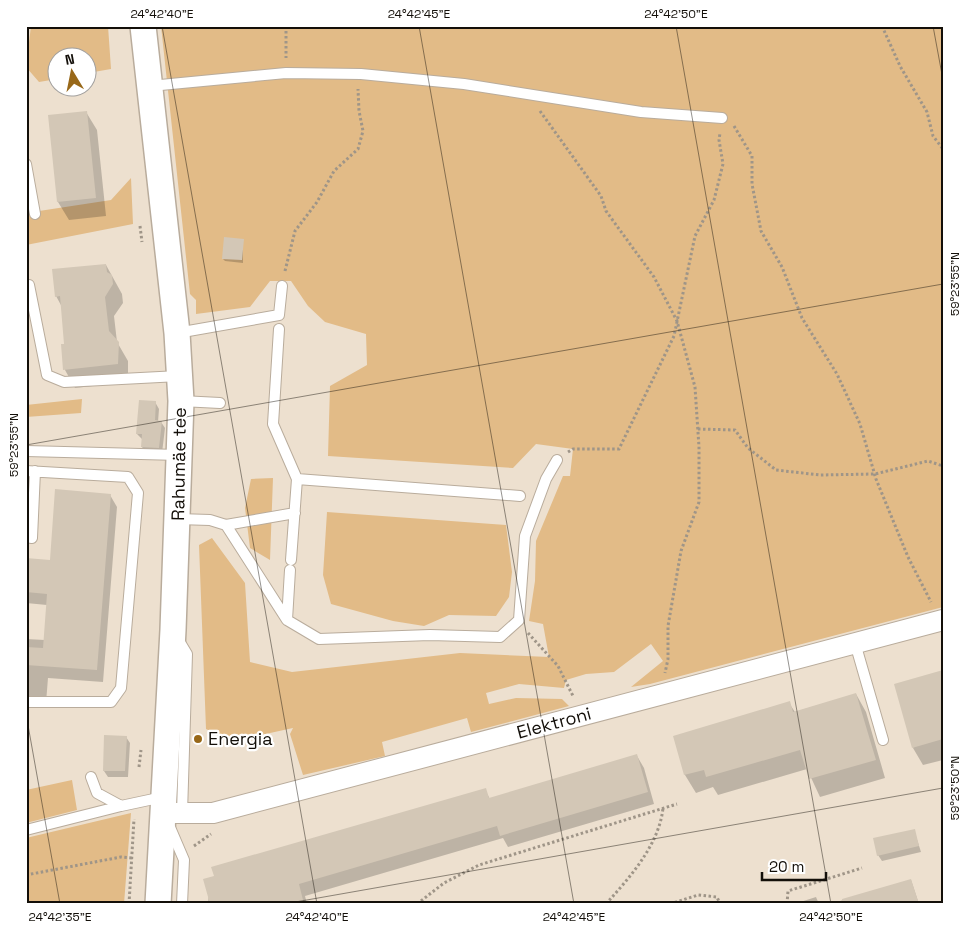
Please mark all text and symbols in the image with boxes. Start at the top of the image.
text: 24°42'40"E [130,6,194,22]
text: 24°42'45"E [388,6,451,22]
text: 24°42'50"E [644,6,708,22]
north arrow [48,48,98,98]
text: N [64,50,76,69]
text: 59°23'55"N [947,252,963,316]
street label: Rahumäe tee [166,407,191,521]
text: 59°23'55"N [6,413,22,477]
street label: Elektroni [514,702,594,743]
place label: Energia [208,727,273,750]
marker: Energia [192,733,204,745]
text: 59°23'50"N [947,756,963,820]
scale bar [762,850,825,882]
text: 20 m [769,857,804,876]
text: 24°42'35"E [29,909,92,925]
text: 24°42'40"E [285,909,349,925]
text: 24°42'45"E [543,909,606,925]
text: 24°42'50"E [799,909,863,925]

